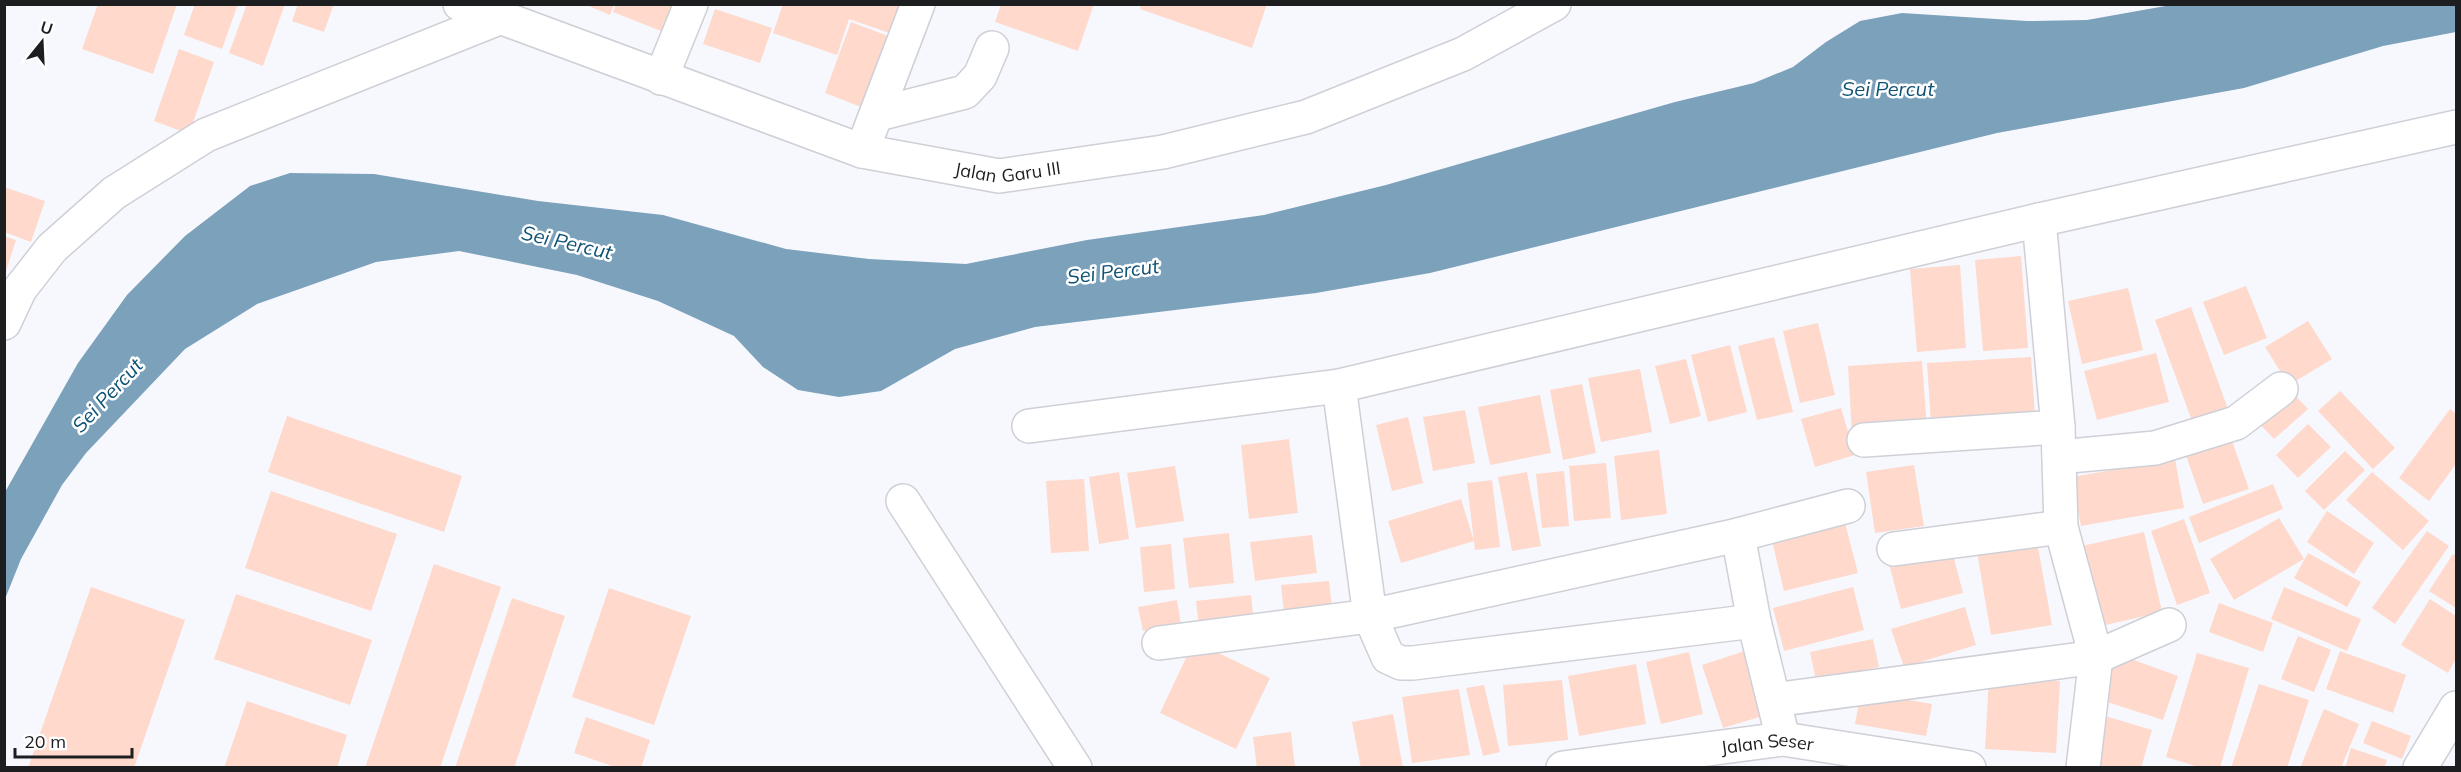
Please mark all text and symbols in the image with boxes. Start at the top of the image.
north arrow [12,12,72,72]
text: U [38,16,55,39]
water label: Sei Percut [1842,76,1935,101]
street label: Jalan Garu III [953,156,1062,188]
water label: Sei Percut [519,219,616,265]
water label: Sei Percut [1066,253,1161,289]
water label: Sei Percut [66,352,148,437]
scale bar [15,721,132,759]
street label: Jalan Seser [1719,727,1816,759]
text: 20 m [24,730,66,753]

